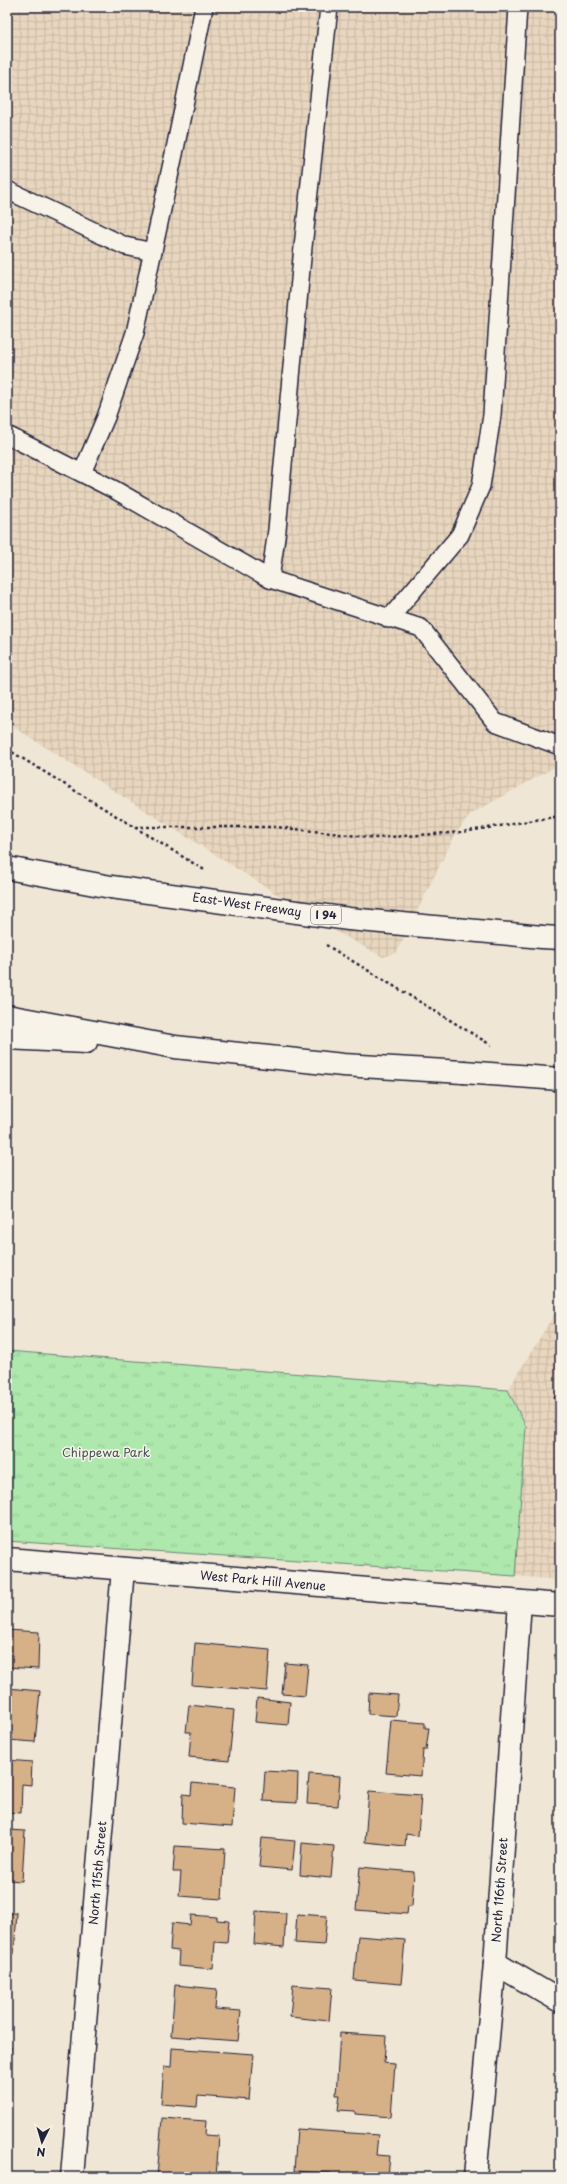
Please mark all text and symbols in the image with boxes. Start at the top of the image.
street label: East-West Freeway [192,887,303,921]
road number: I 94 [311,906,341,924]
park label: Chippewa Park [62,1443,150,1461]
street label: West Park Hill Avenue [199,1566,327,1595]
street label: North 115th Street [83,1820,111,1926]
street label: North 116th Street [486,1837,512,1943]
north arrow [22,2122,62,2162]
text: N [36,2144,46,2161]

